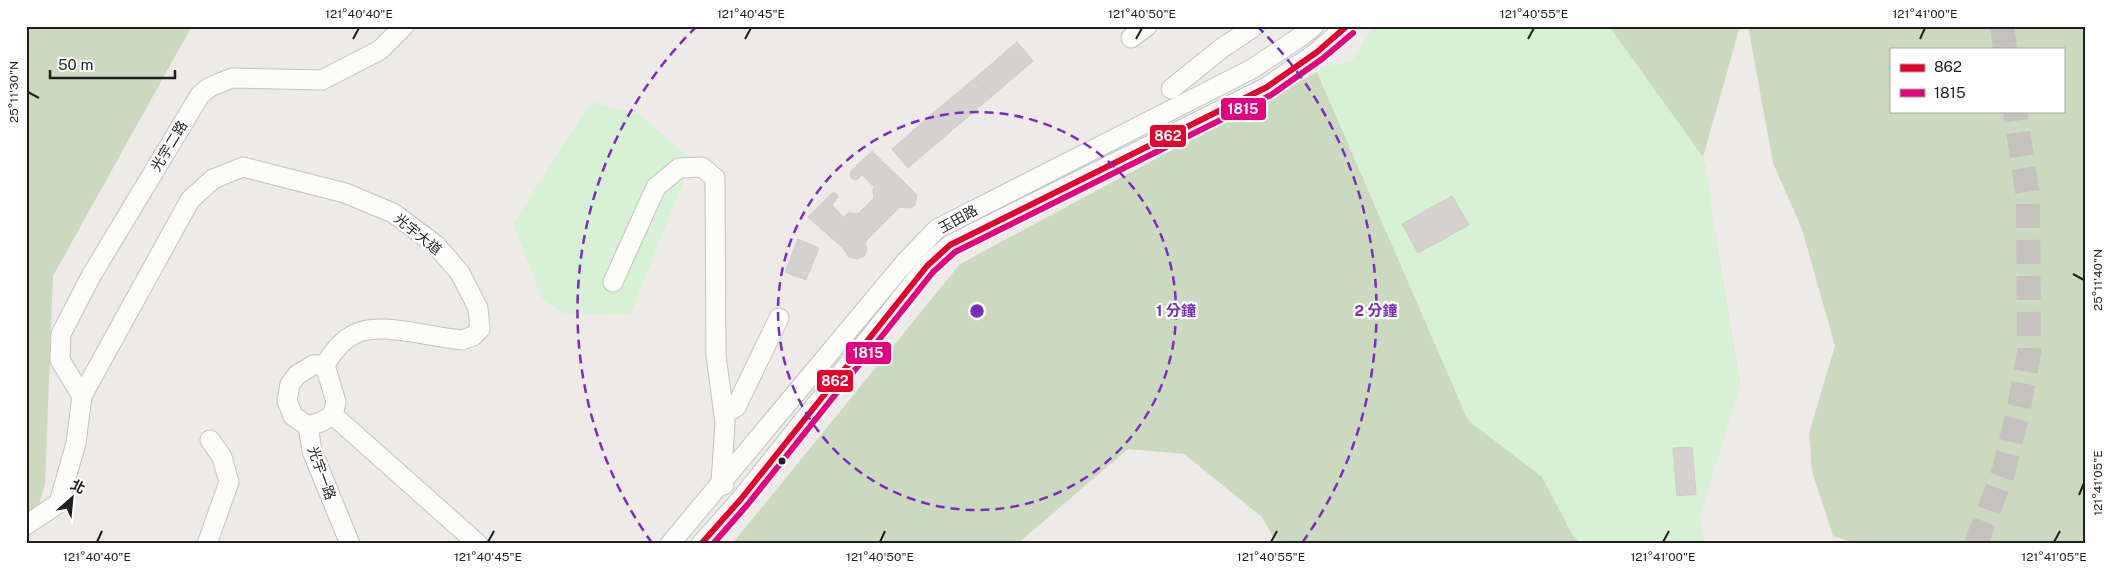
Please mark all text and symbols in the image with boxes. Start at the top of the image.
text: 121°40'40"E [325,7,393,21]
text: 121°40'45"E [717,7,785,21]
text: 121°40'50"E [1108,7,1176,21]
text: 121°40'55"E [1500,7,1568,21]
text: 121°41'00"E [1892,7,1958,21]
scale bar [50,48,175,80]
legend [1890,48,2064,112]
text: 50 m [58,56,93,73]
text: 862 [1934,58,1962,75]
text: 25°11'30"N [7,61,21,123]
text: 1815 [1934,84,1966,101]
line badge: 1815 [1220,97,1267,121]
text: 1815 [1228,101,1258,117]
street label: 光宇二路 [148,118,190,174]
line badge: 862 [1149,124,1187,148]
text: 862 [1154,128,1182,144]
street label: 玉田路 [936,202,980,236]
street label: 光宇大道 [391,210,445,258]
text: 25°11'40"N [2091,249,2105,311]
centre of rings [968,302,986,320]
text: 1 分鐘 [1156,302,1196,319]
text: 2 分鐘 [1355,302,1397,319]
line badge: 1815 [845,341,892,365]
text: 1815 [853,345,883,361]
line badge: 862 [816,369,854,393]
text: 862 [821,373,849,389]
street label: 光宇一路 [305,444,339,502]
text: 121°41'05"E [2091,450,2105,516]
unlabelled marker [777,456,787,466]
north arrow [48,472,98,522]
text: 北 [68,476,88,497]
text: 121°40'40"E [63,550,131,564]
text: 121°40'45"E [454,550,522,564]
text: 121°40'50"E [846,550,914,564]
text: 121°40'55"E [1237,550,1305,564]
text: 121°41'00"E [1630,550,1696,564]
text: 121°41'05"E [2021,550,2087,564]

